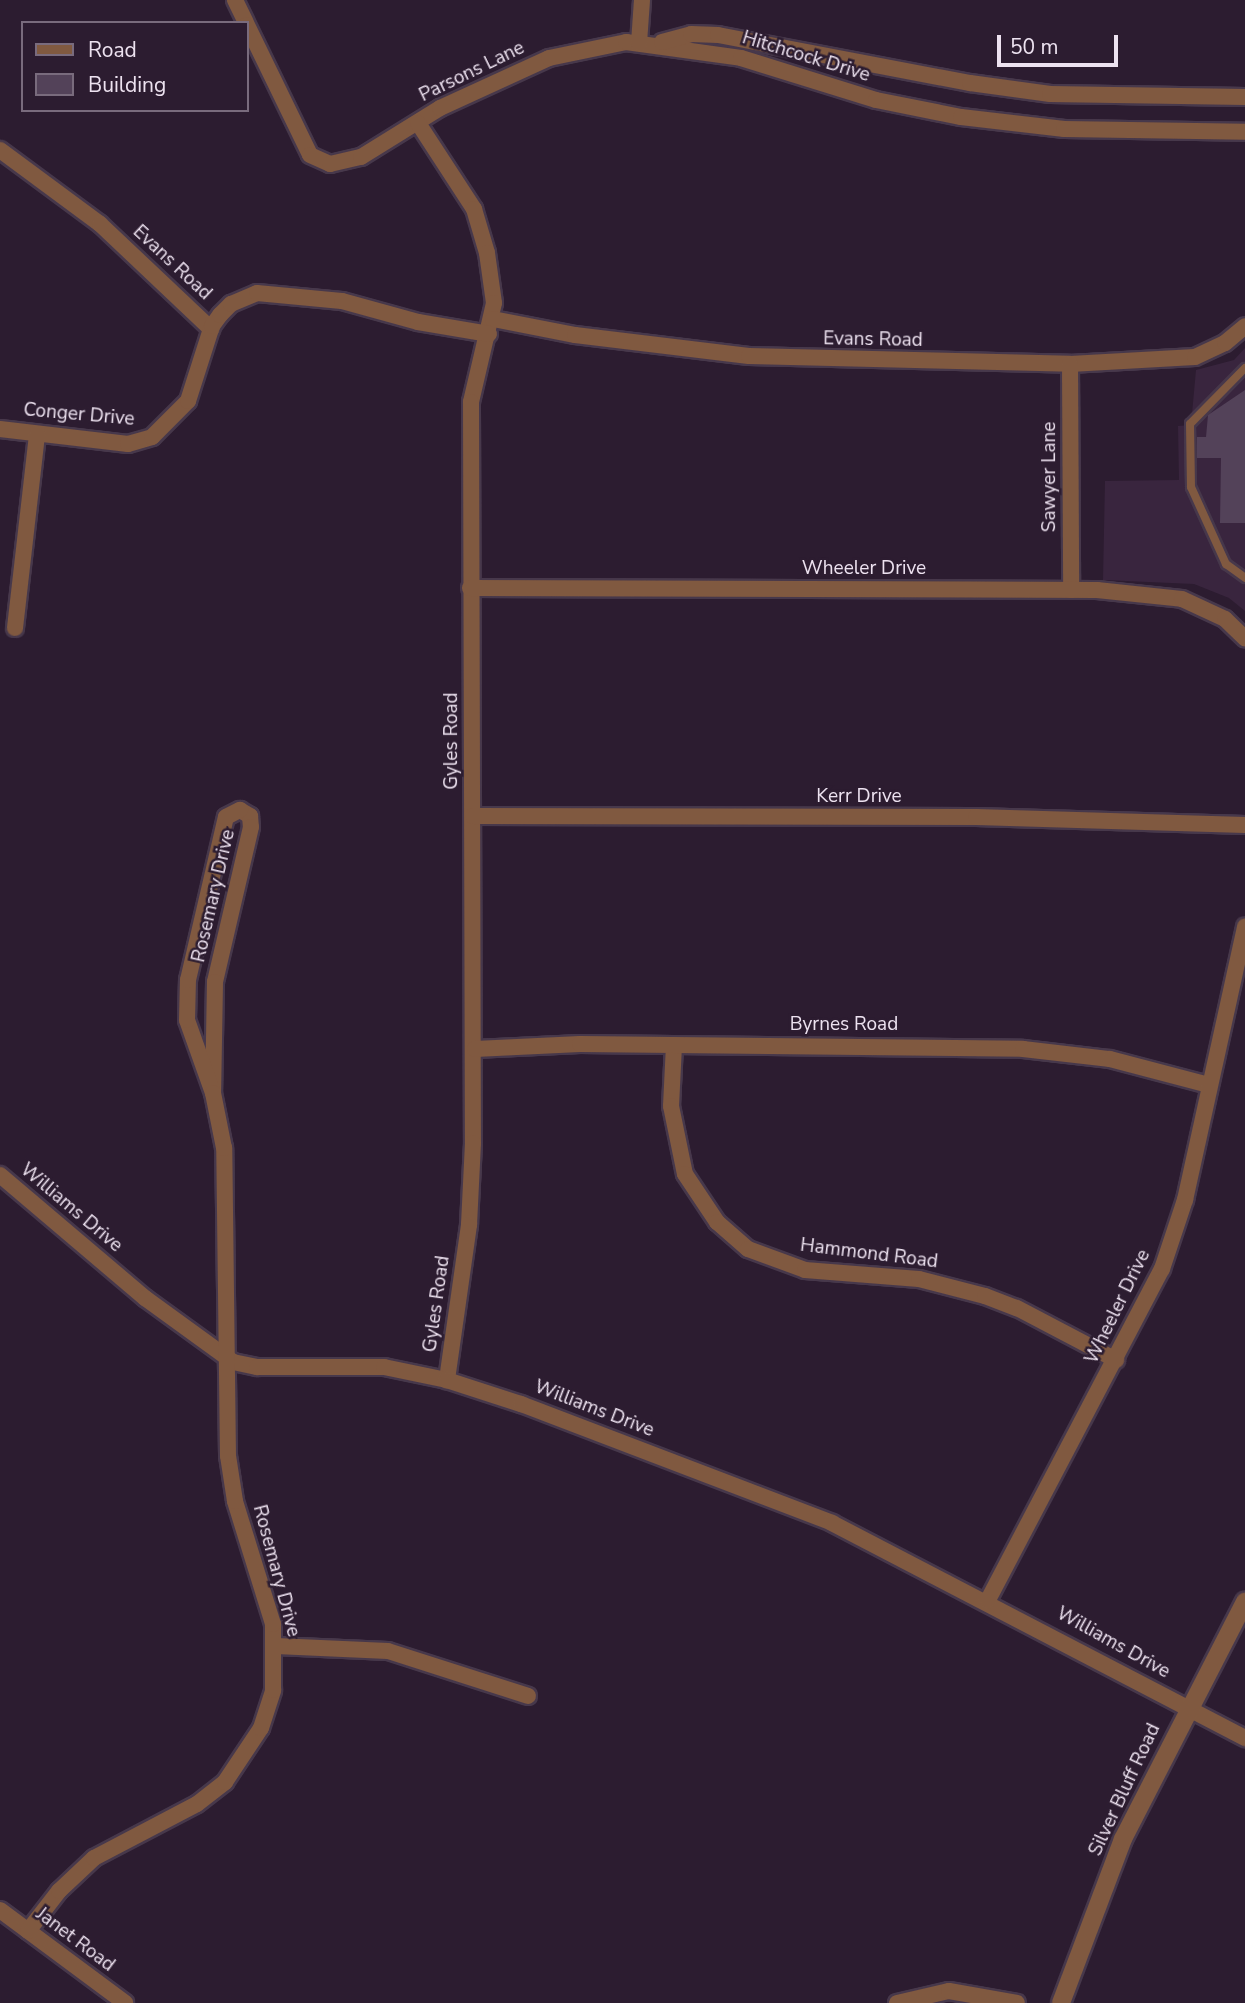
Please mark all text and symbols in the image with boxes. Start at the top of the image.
legend [21,21,248,112]
scale bar [1000,21,1121,65]
street label: Hitchcock Drive [739,27,873,87]
text: 50 m [1010,33,1059,61]
text: Road [88,36,137,64]
street label: Parsons Lane [416,37,528,107]
text: Building [88,71,166,99]
street label: Evans Road [128,221,216,305]
street label: Evans Road [823,328,923,352]
street label: Conger Drive [22,399,136,431]
street label: Sawyer Lane [1039,422,1061,532]
street label: Wheeler Drive [802,558,926,580]
street label: Gyles Road [441,692,463,790]
street label: Kerr Drive [816,786,902,808]
street label: Rosemary Drive [188,827,240,965]
street label: Byrnes Road [790,1014,898,1036]
street label: Williams Drive [15,1159,127,1257]
street label: Hammond Road [799,1234,939,1274]
street label: Wheeler Drive [1081,1246,1155,1368]
street label: Gyles Road [419,1254,455,1354]
street label: Williams Drive [531,1376,657,1442]
street label: Rosemary Drive [247,1503,305,1639]
street label: Williams Drive [1052,1602,1174,1684]
street label: Silver Bluff Road [1084,1720,1166,1860]
street label: Janet Road [31,1903,119,1977]

